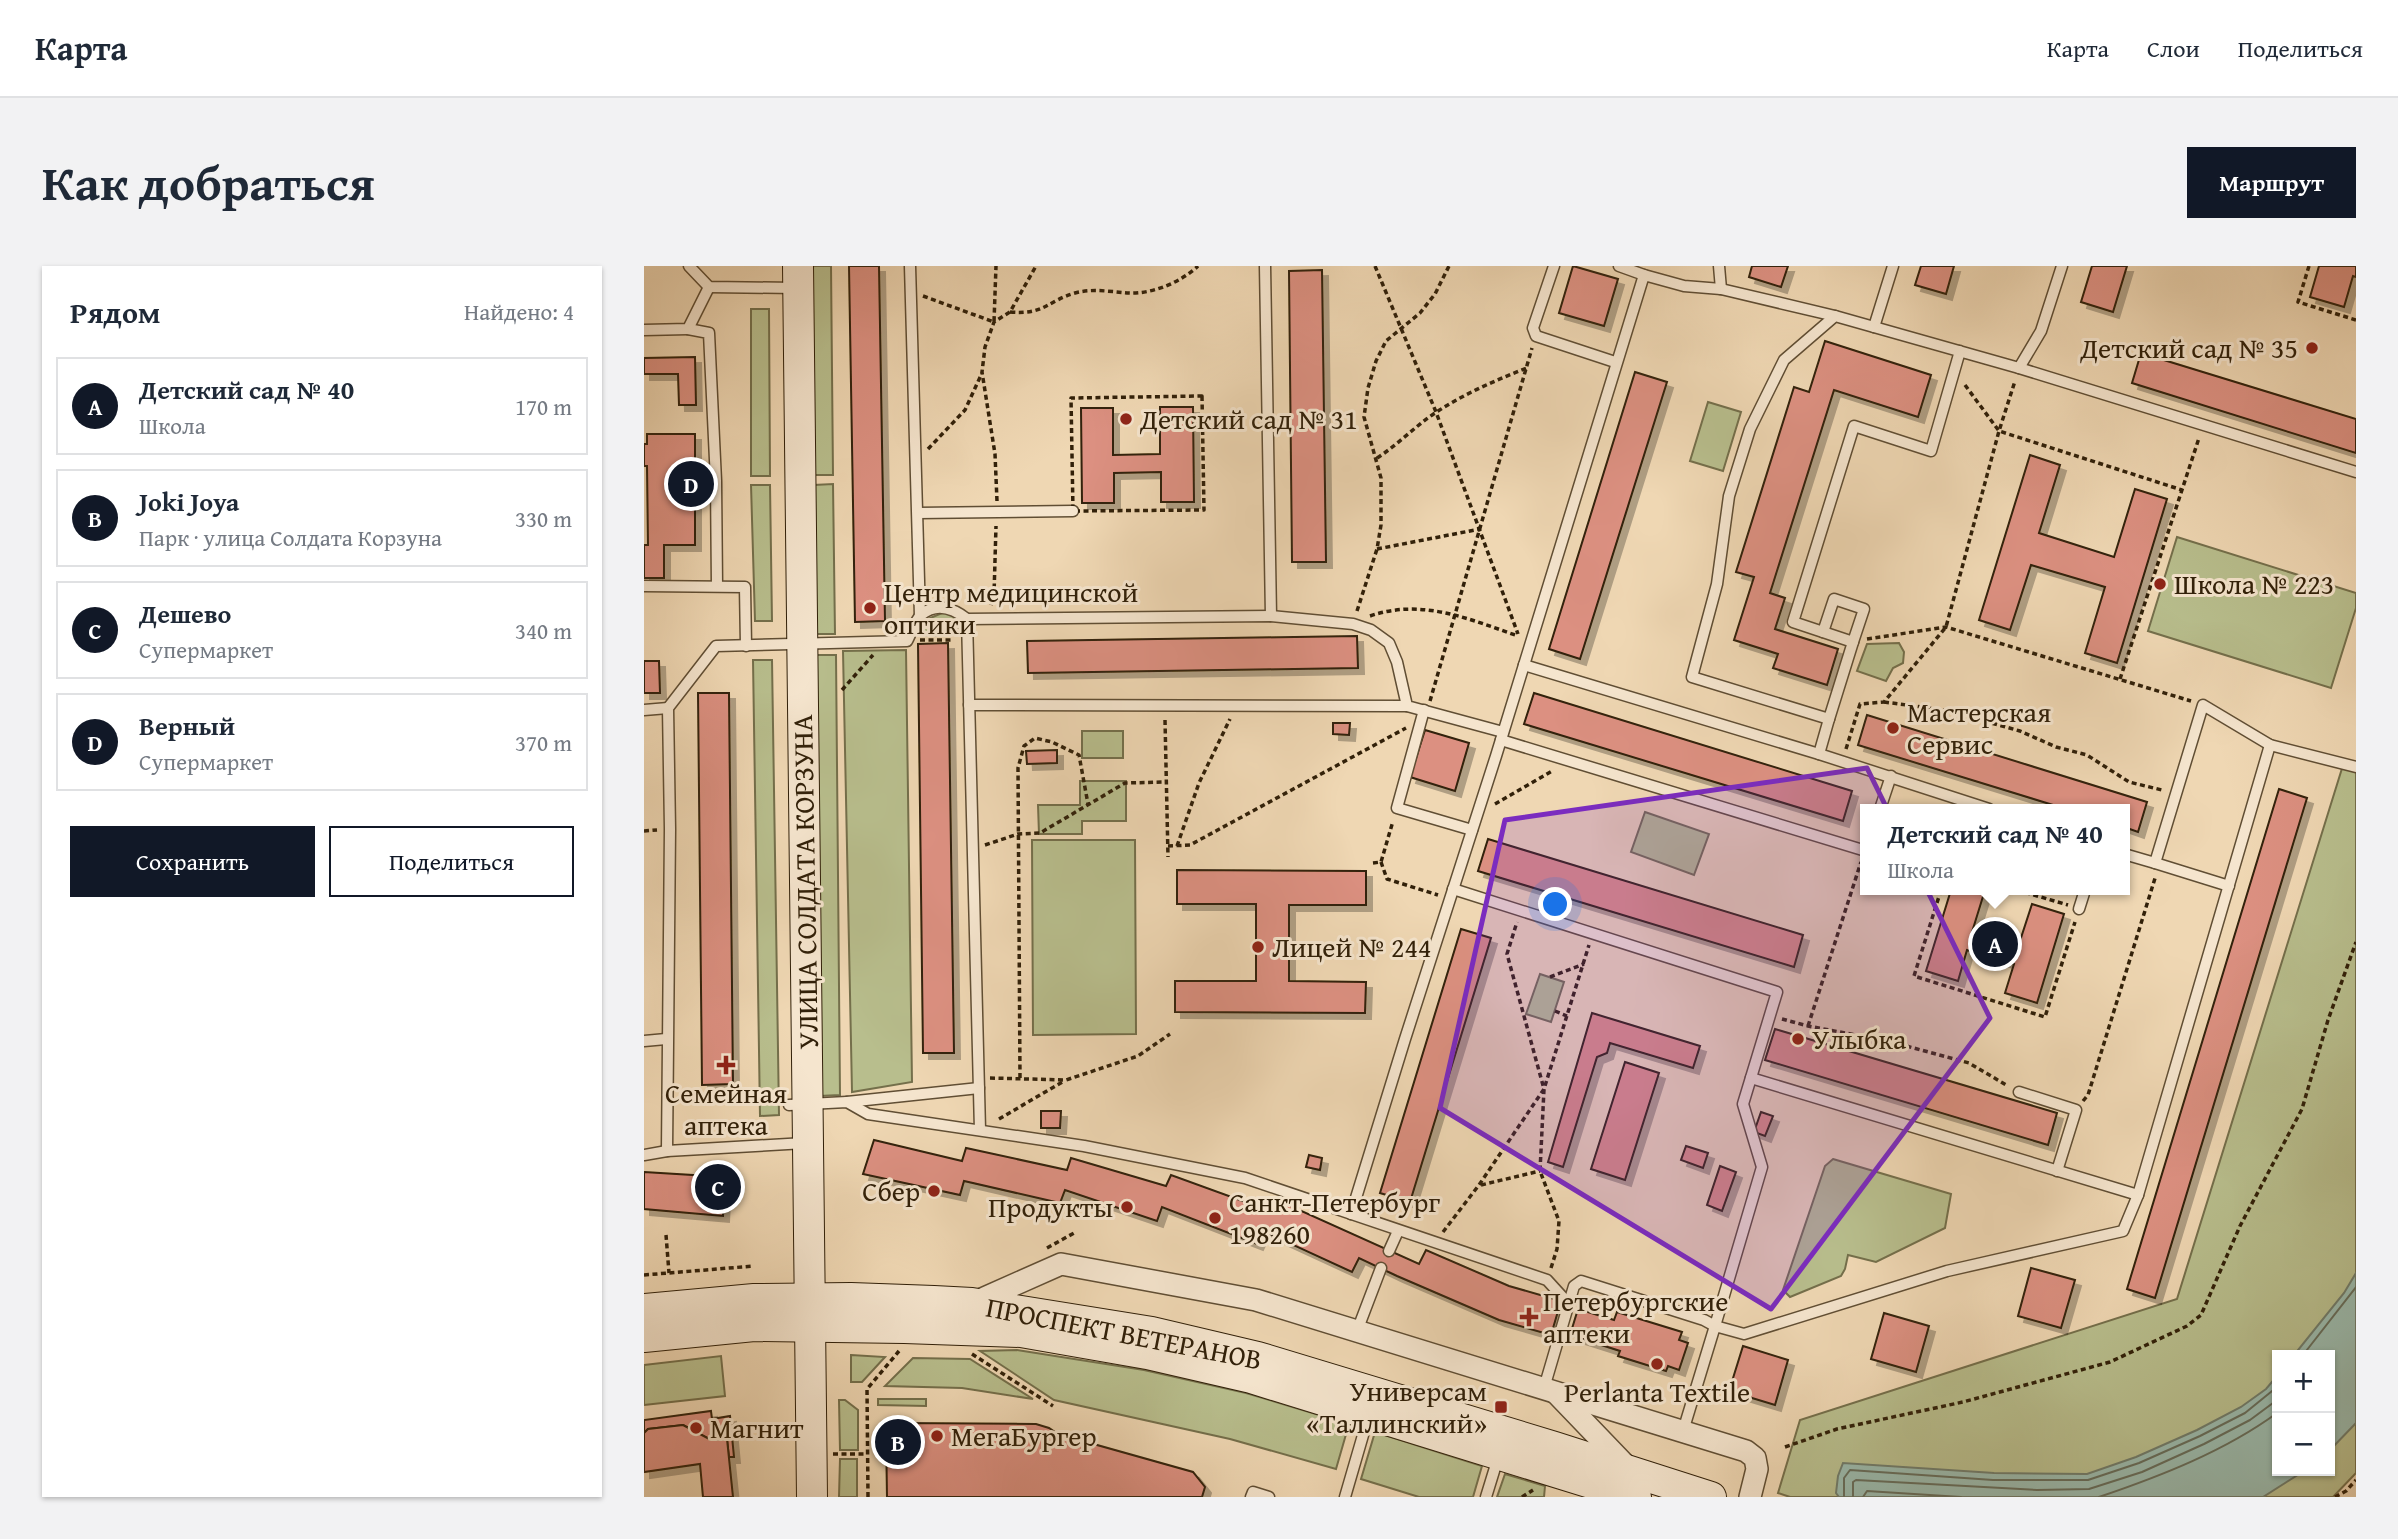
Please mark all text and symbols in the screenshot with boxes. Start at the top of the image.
text: Карта [35,24,127,72]
text: Карта [2047,31,2109,66]
text: Слои [2147,31,2200,66]
text: Поделиться [2238,31,2363,66]
text: Как добраться [42,146,375,218]
button: Маршрут [2187,147,2356,218]
text: Рядом [70,290,161,334]
text: Найдено: 4 [464,295,574,328]
place label: Детский сад № 35 [2079,327,2298,368]
marker: Детский сад № 35 [2304,340,2320,356]
text: Детский сад № 40 [139,370,354,409]
text: A [88,390,102,423]
text: 170 m [515,390,572,423]
place label: Детский сад № 31 [1139,398,1358,439]
text: Школа [139,409,206,442]
marker: Детский сад № 31 [1118,411,1134,427]
pin: D [668,458,714,510]
text: Joki Joya [139,482,239,521]
text: B [88,502,102,535]
text: 330 m [515,502,572,535]
text: Парк · улица Солдата Корзуна [139,521,442,554]
place label: Школа № 223 [2174,563,2334,604]
place label: Центр медицинской оптики [884,571,1138,644]
marker: Школа № 223 [2152,576,2168,592]
text: Дешево [139,594,231,633]
marker: Центр медицинской оптики [862,600,878,616]
text: C [88,614,102,647]
text: 340 m [515,614,572,647]
text: Супермаркет [139,633,273,666]
place label: Мастерская Сервис [1907,691,2051,764]
text: Верный [139,706,235,745]
street label: УЛИЦА СОЛДАТА КОРЗУНА [781,714,828,1050]
marker: Мастерская Сервис [1885,720,1901,736]
text: D [88,726,102,759]
text: 370 m [515,726,572,759]
text: Супермаркет [139,745,273,778]
popup [1860,804,2130,895]
text: Детский сад № 40 [1887,814,2103,853]
button: Сохранить [70,826,315,897]
button: Поделиться [329,826,574,897]
text: Школа [1887,853,1954,886]
your location [1538,887,1572,921]
pin: A [1972,918,2018,970]
place label: Лицей № 244 [1272,926,1431,967]
marker: Лицей № 244 [1250,939,1266,955]
place label: Улыбка [1812,1018,1907,1059]
marker: Улыбка [1790,1031,1806,1047]
marker: Семейная аптека [718,1057,734,1073]
place label: Семейная аптека [665,1072,787,1145]
pin: C [695,1161,741,1213]
place label: Сбер [862,1170,920,1211]
place label: Санкт-Петербург 198260 [1229,1181,1440,1254]
marker: Сбер [926,1183,942,1199]
place label: Продукты [988,1186,1113,1227]
marker: Продукты [1119,1199,1135,1215]
marker: Санкт-Петербург 198260 [1207,1210,1223,1226]
place label: Петербургские аптеки [1543,1280,1728,1353]
street label: ПРОСПЕКТ ВЕТЕРАНОВ [983,1286,1265,1379]
marker: Петербургские аптеки [1521,1309,1537,1325]
map controls [2272,1350,2335,1476]
button: + [2272,1350,2335,1413]
marker: Perlanta Textile [1649,1356,1665,1372]
place label: Универсам «Таллинский» [1306,1370,1487,1443]
place label: Perlanta Textile [1564,1371,1750,1412]
marker: Универсам «Таллинский» [1493,1399,1509,1415]
place label: Магнит [710,1407,804,1448]
button: − [2272,1413,2335,1476]
place label: МегаБургер [951,1415,1097,1456]
pin: B [875,1416,921,1468]
marker: Магнит [688,1420,704,1436]
marker: МегаБургер [929,1428,945,1444]

